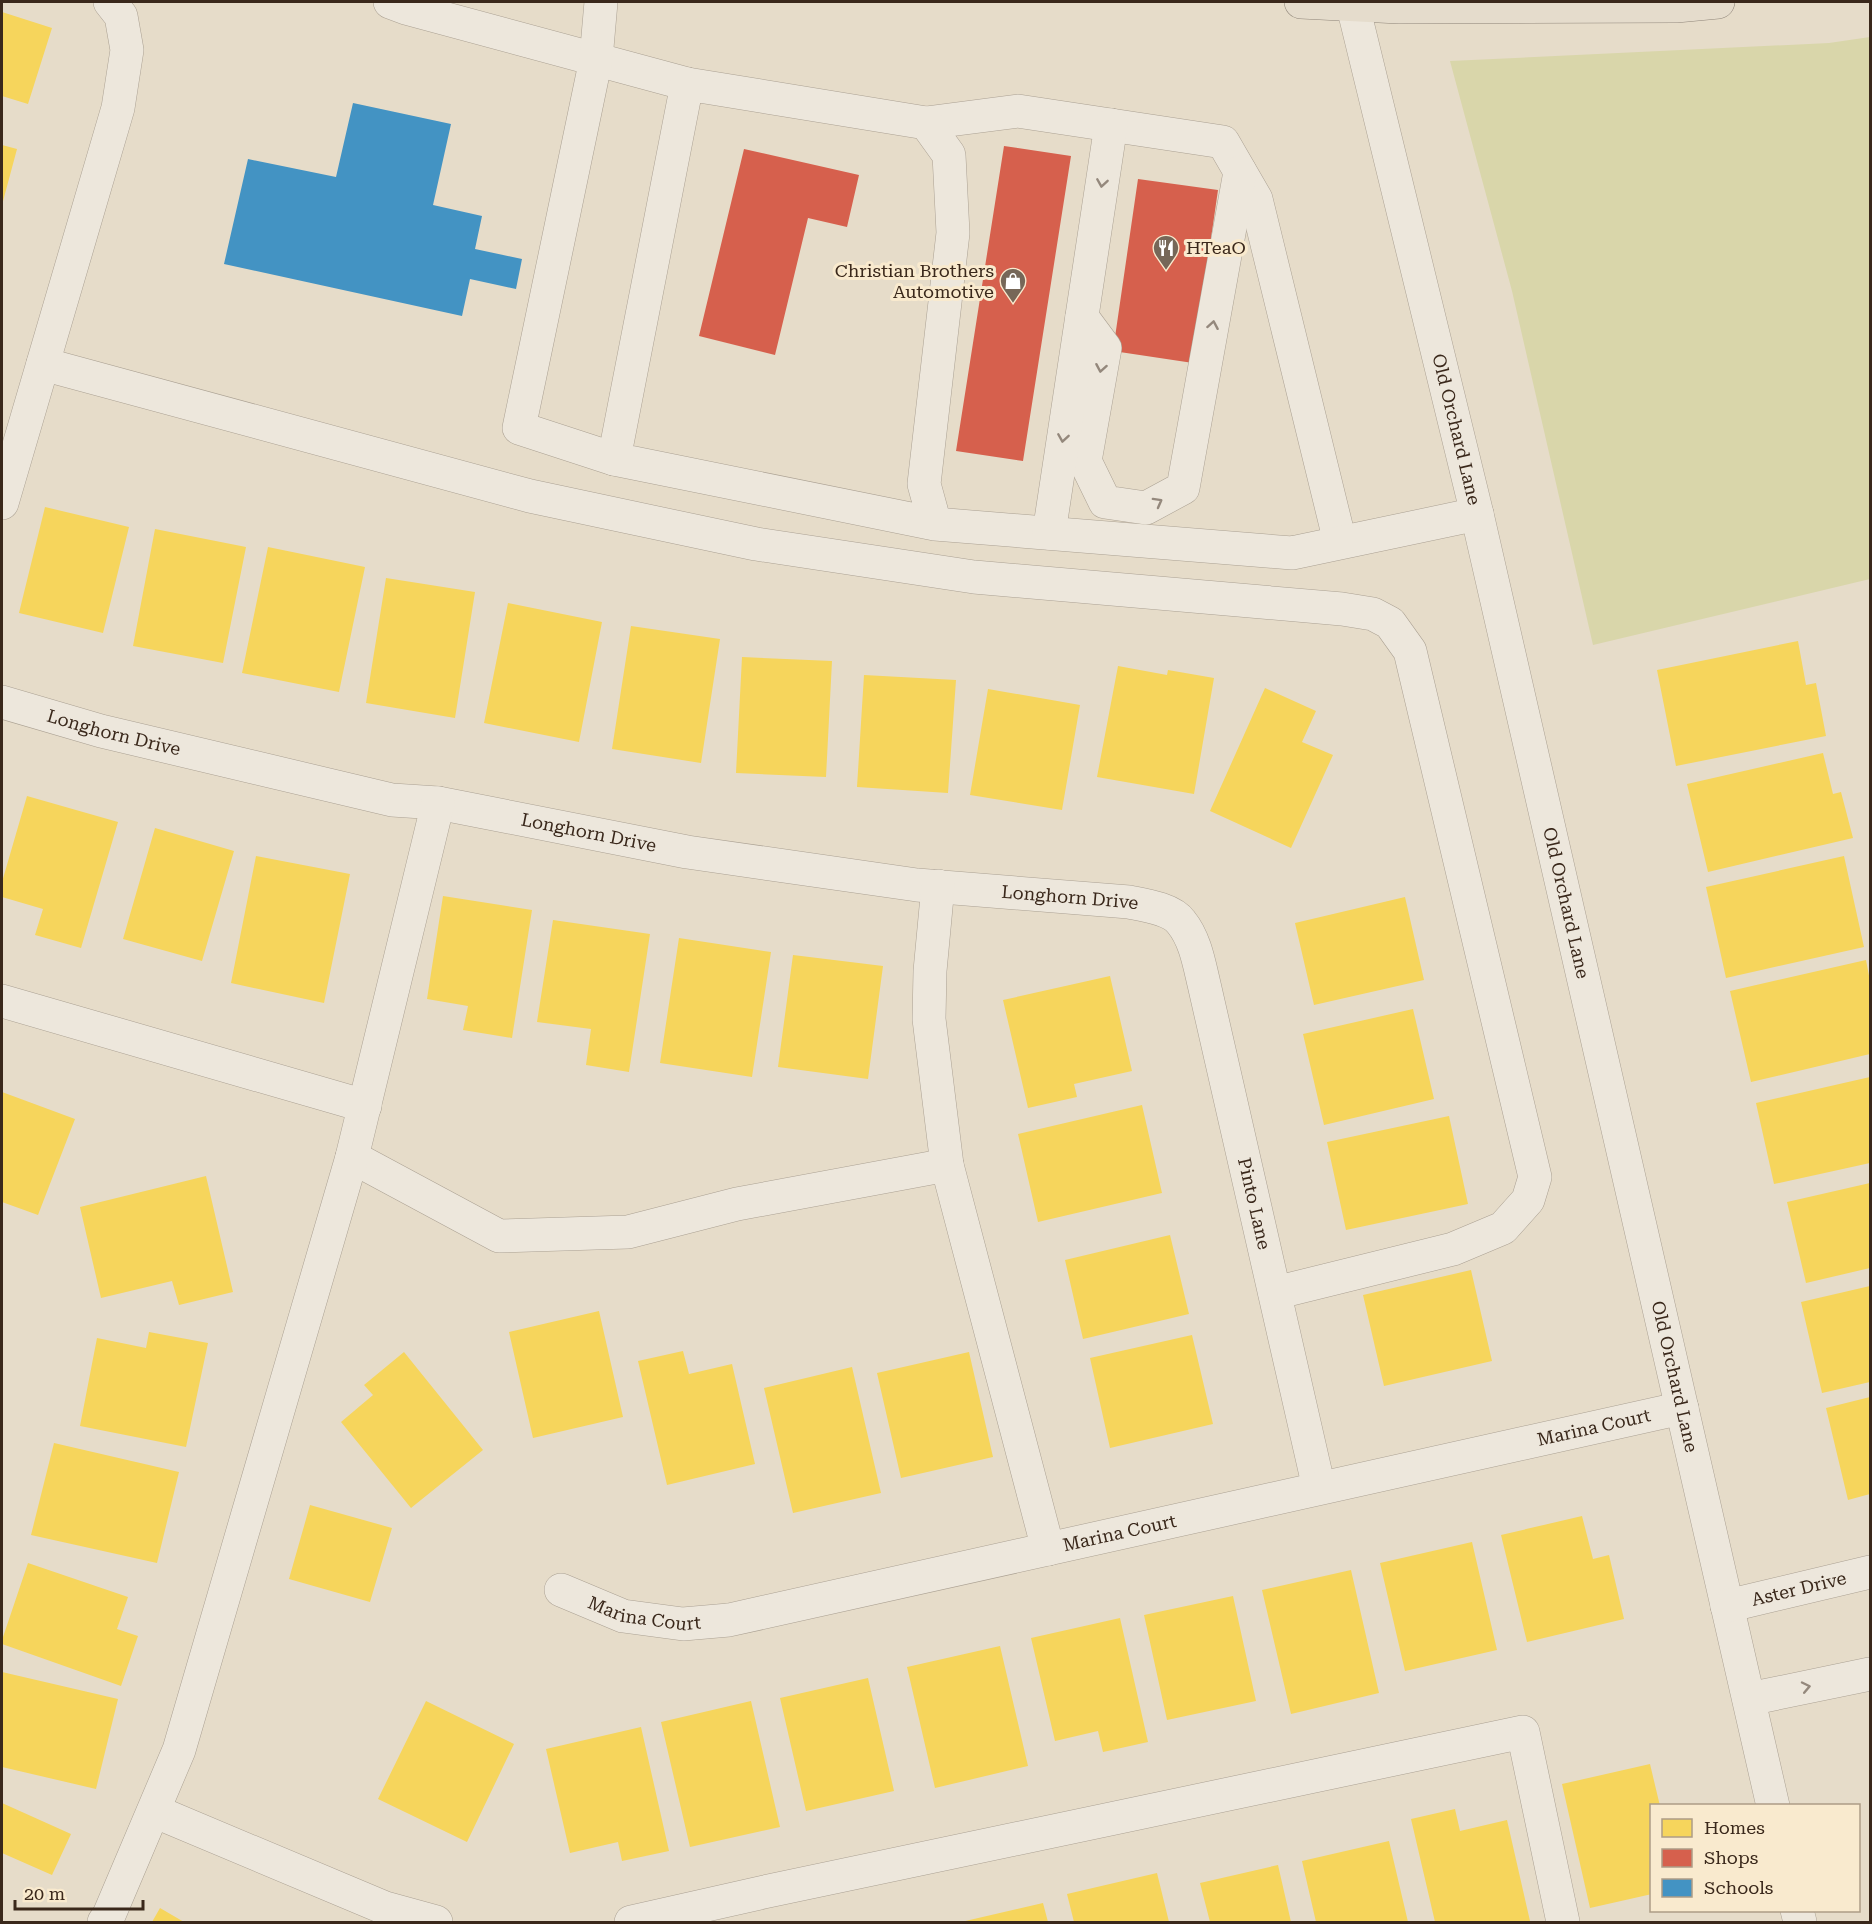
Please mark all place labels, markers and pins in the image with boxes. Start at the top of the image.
restaurant icon: HTeaO [1151,233,1181,271]
place label: HTeaO [1186,237,1246,258]
place label: Christian Brothers Automotive [835,260,994,302]
shop icon: Christian Brothers Automotive [998,266,1028,304]

